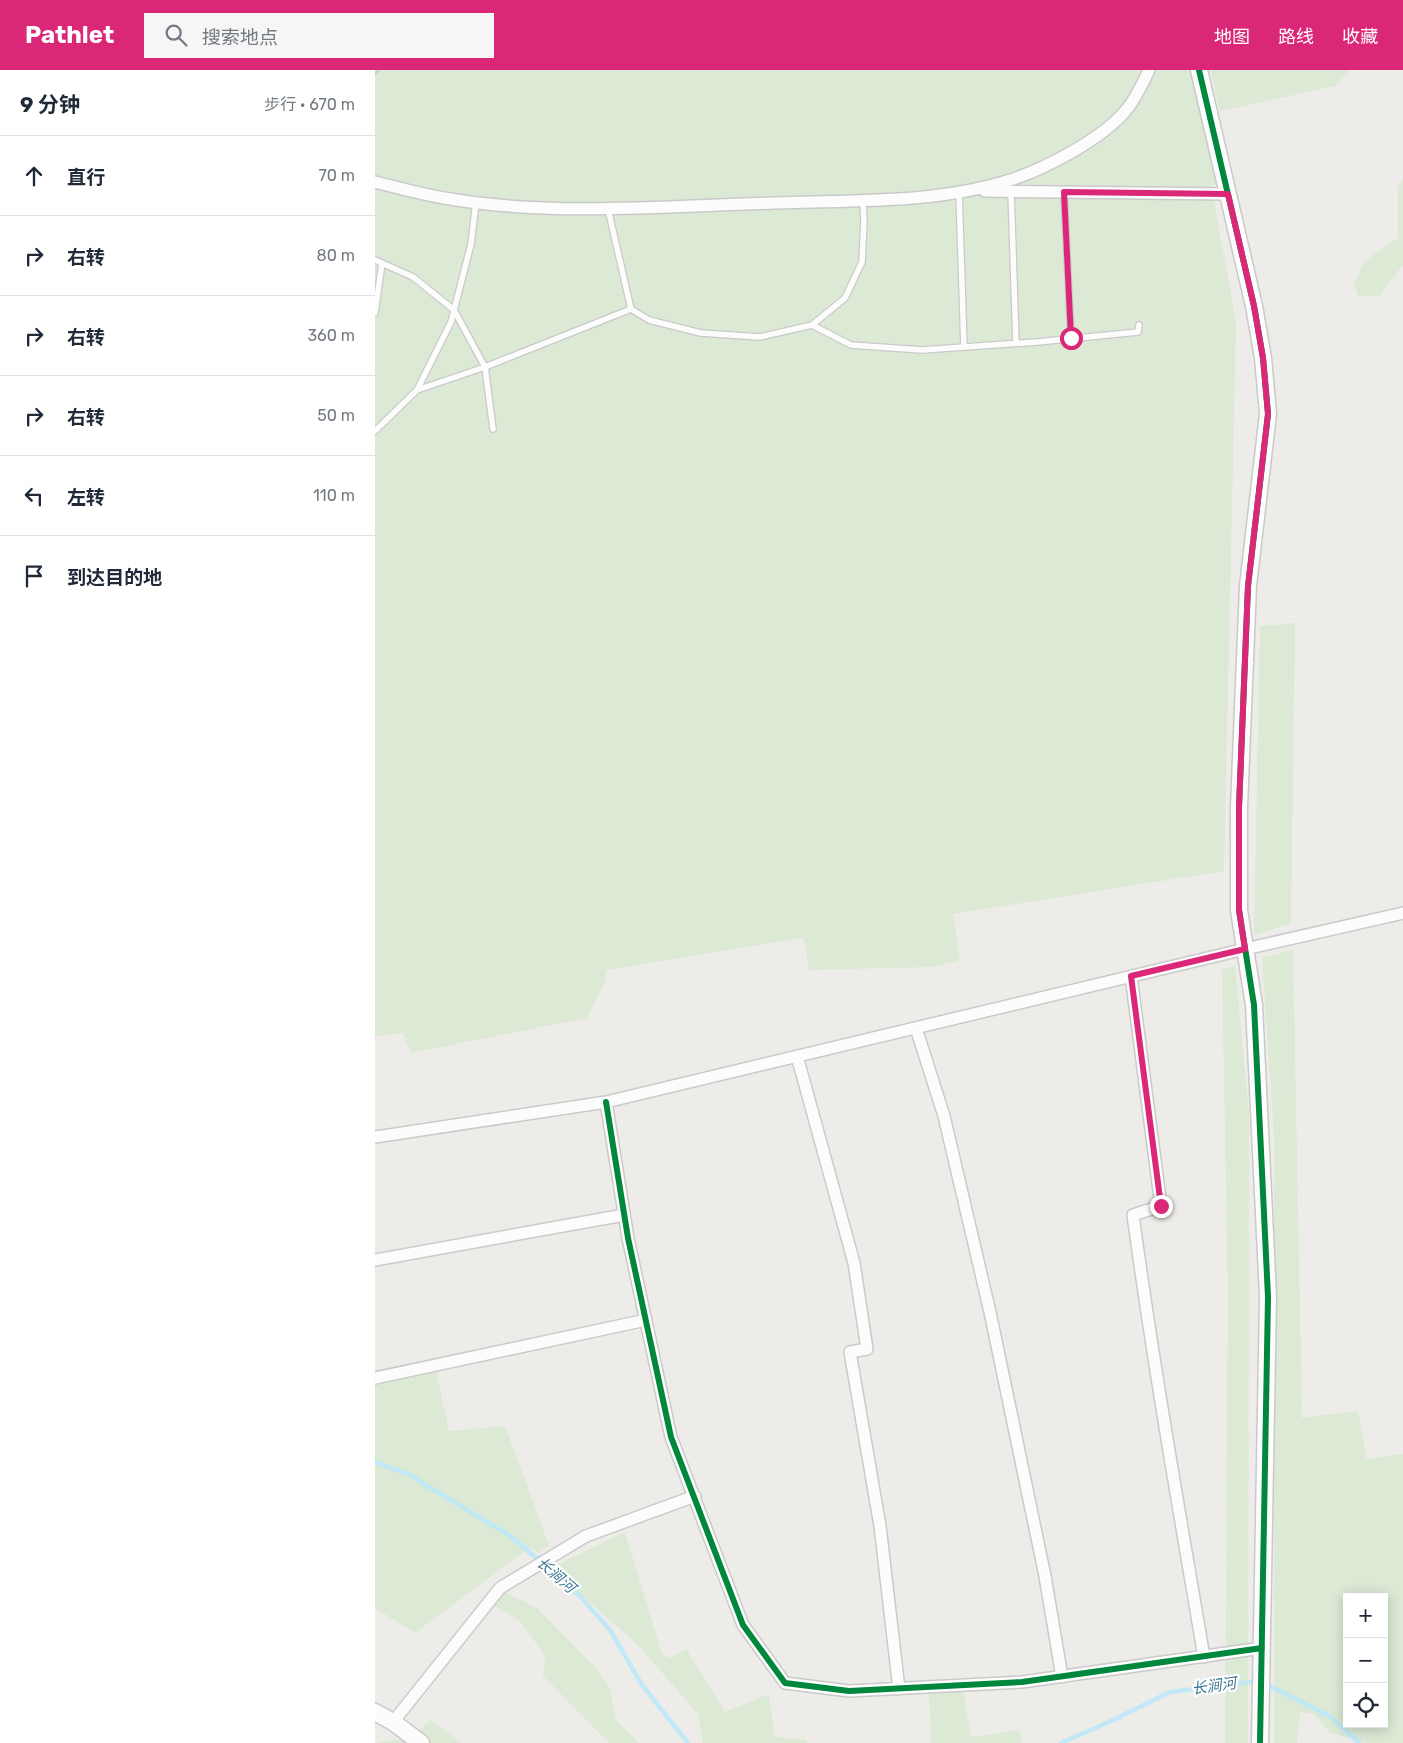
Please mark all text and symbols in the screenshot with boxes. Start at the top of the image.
search box [144,13,494,58]
text: Pathlet [25,21,114,49]
icon: search [162,21,190,49]
text: 搜索地点 [202,26,278,49]
text: 地图 [1214,26,1250,48]
text: 路线 [1278,26,1314,48]
text: 收藏 [1342,26,1378,48]
text: 9 分钟 [20,92,80,117]
text: 步行 · 670 m [264,95,355,114]
icon: ahead [20,162,48,190]
text: 直行 [67,166,105,189]
text: 70 m [318,166,355,185]
icon: right [20,242,48,270]
text: 右转 [67,246,105,269]
text: 80 m [317,246,355,265]
icon: right [20,322,48,350]
text: 右转 [67,326,105,349]
text: 360 m [307,326,355,345]
route start [1060,327,1083,350]
icon: right [20,402,48,430]
text: 右转 [67,406,105,429]
text: 50 m [317,406,355,425]
icon: left [20,482,48,510]
text: 左转 [67,486,105,509]
text: 110 m [313,486,355,505]
icon: arrive [20,562,48,590]
text: 到达目的地 [67,566,162,589]
route end [1150,1195,1173,1218]
water label: 长涧河 [533,1553,581,1599]
map controls [1343,1593,1388,1728]
button: + [1343,1593,1388,1638]
button: − [1343,1638,1388,1683]
water label: 长涧河 [1190,1674,1240,1698]
button: locate [1343,1683,1388,1728]

